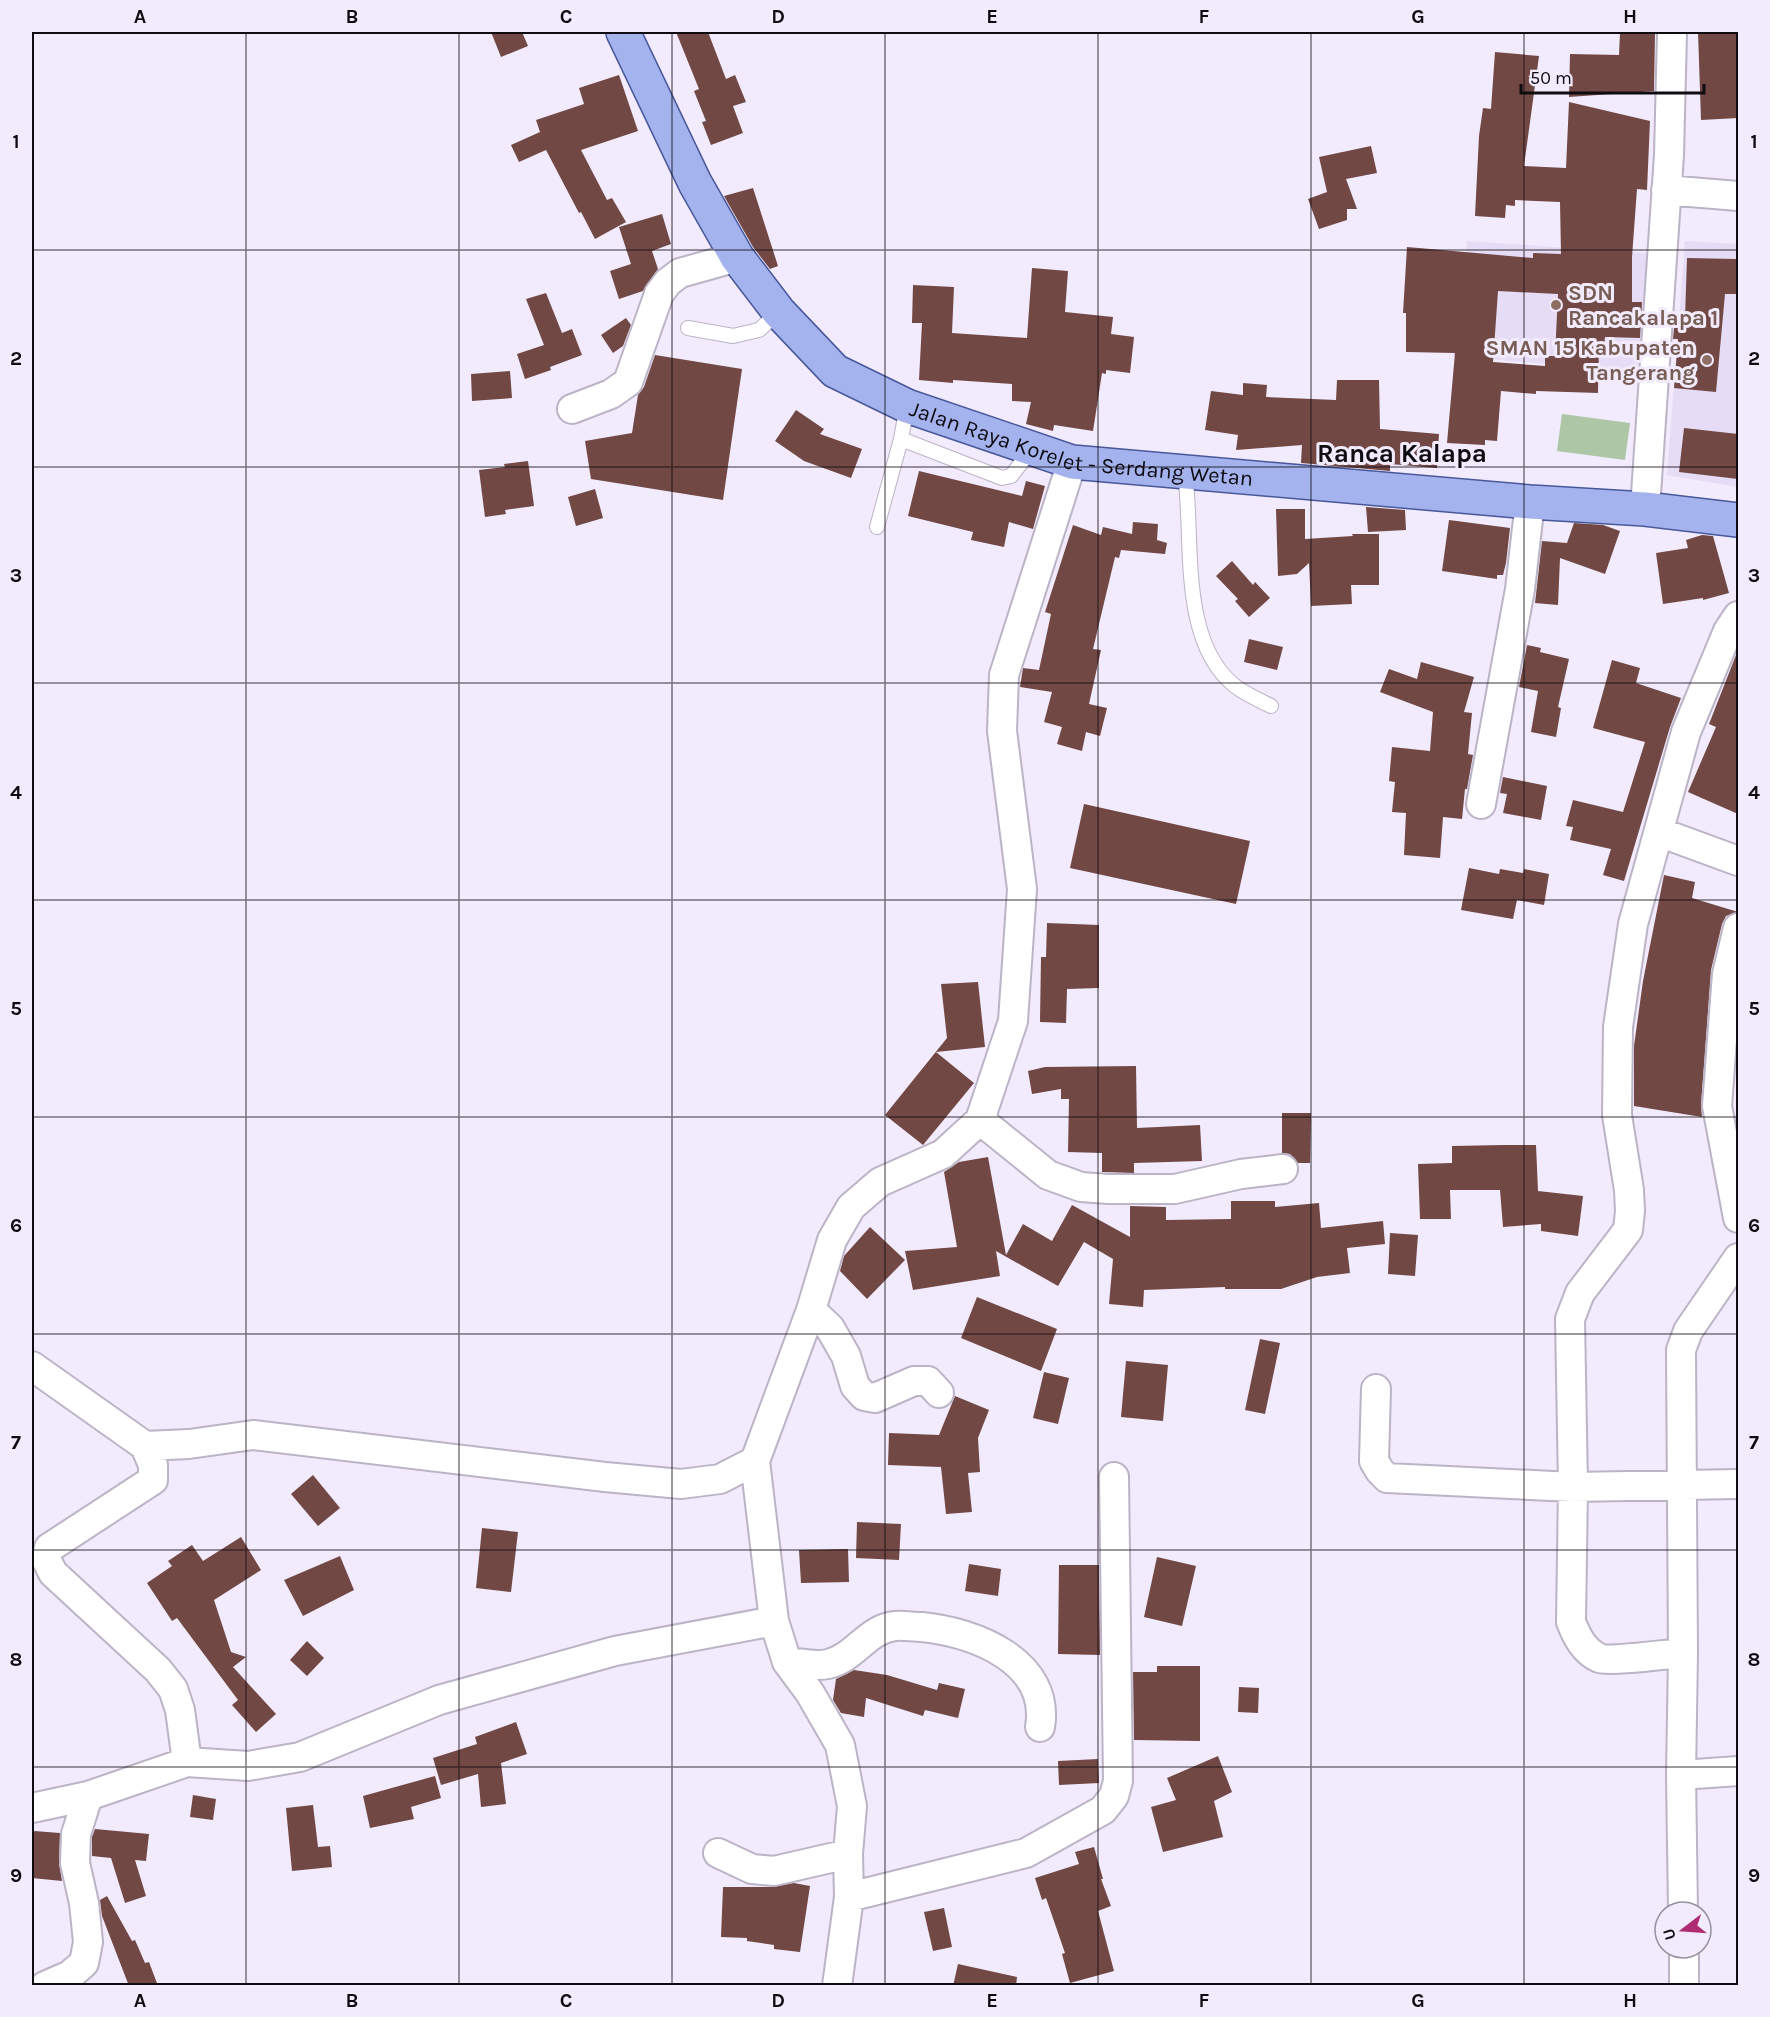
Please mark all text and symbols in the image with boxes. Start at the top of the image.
text: A [134,5,147,28]
text: B [346,5,358,28]
text: C [560,5,572,28]
text: D [771,5,785,28]
text: E [986,5,998,28]
text: F [1199,5,1210,28]
text: G [1411,5,1425,28]
text: H [1623,5,1637,28]
scale bar [1521,57,1704,95]
text: 50 m [1530,67,1572,89]
text: 1 [12,130,20,153]
text: 1 [1750,130,1758,153]
place label: SDN Rancakalapa 1 [1568,280,1718,331]
marker: SDN Rancakalapa 1 [1549,298,1563,312]
place label: SMAN 15 Kabupaten Tangerang [1486,335,1695,386]
text: 2 [10,347,22,370]
text: 2 [1748,347,1760,370]
marker: SMAN 15 Kabupaten Tangerang [1700,353,1714,367]
street label: Jalan Raya Korelet - Serdang Wetan [906,396,1254,492]
district label: Ranca Kalapa [1317,438,1487,469]
text: 3 [10,564,22,587]
text: 3 [1748,564,1760,587]
text: 4 [10,781,22,804]
text: 4 [1748,781,1760,804]
text: 5 [10,997,22,1020]
text: 5 [1748,997,1760,1020]
text: 6 [10,1214,22,1237]
text: 6 [1748,1214,1760,1237]
text: 7 [11,1431,21,1454]
text: 7 [1749,1431,1759,1454]
text: 8 [10,1648,22,1671]
text: 8 [1748,1648,1760,1671]
text: 9 [10,1864,22,1887]
text: 9 [1748,1864,1760,1887]
north arrow [1653,1900,1713,1960]
text: U [1658,1926,1680,1942]
text: A [134,1989,147,2012]
text: B [346,1989,358,2012]
text: C [560,1989,572,2012]
text: D [771,1989,785,2012]
text: E [986,1989,998,2012]
text: F [1199,1989,1210,2012]
text: G [1411,1989,1425,2012]
text: H [1623,1989,1637,2012]

